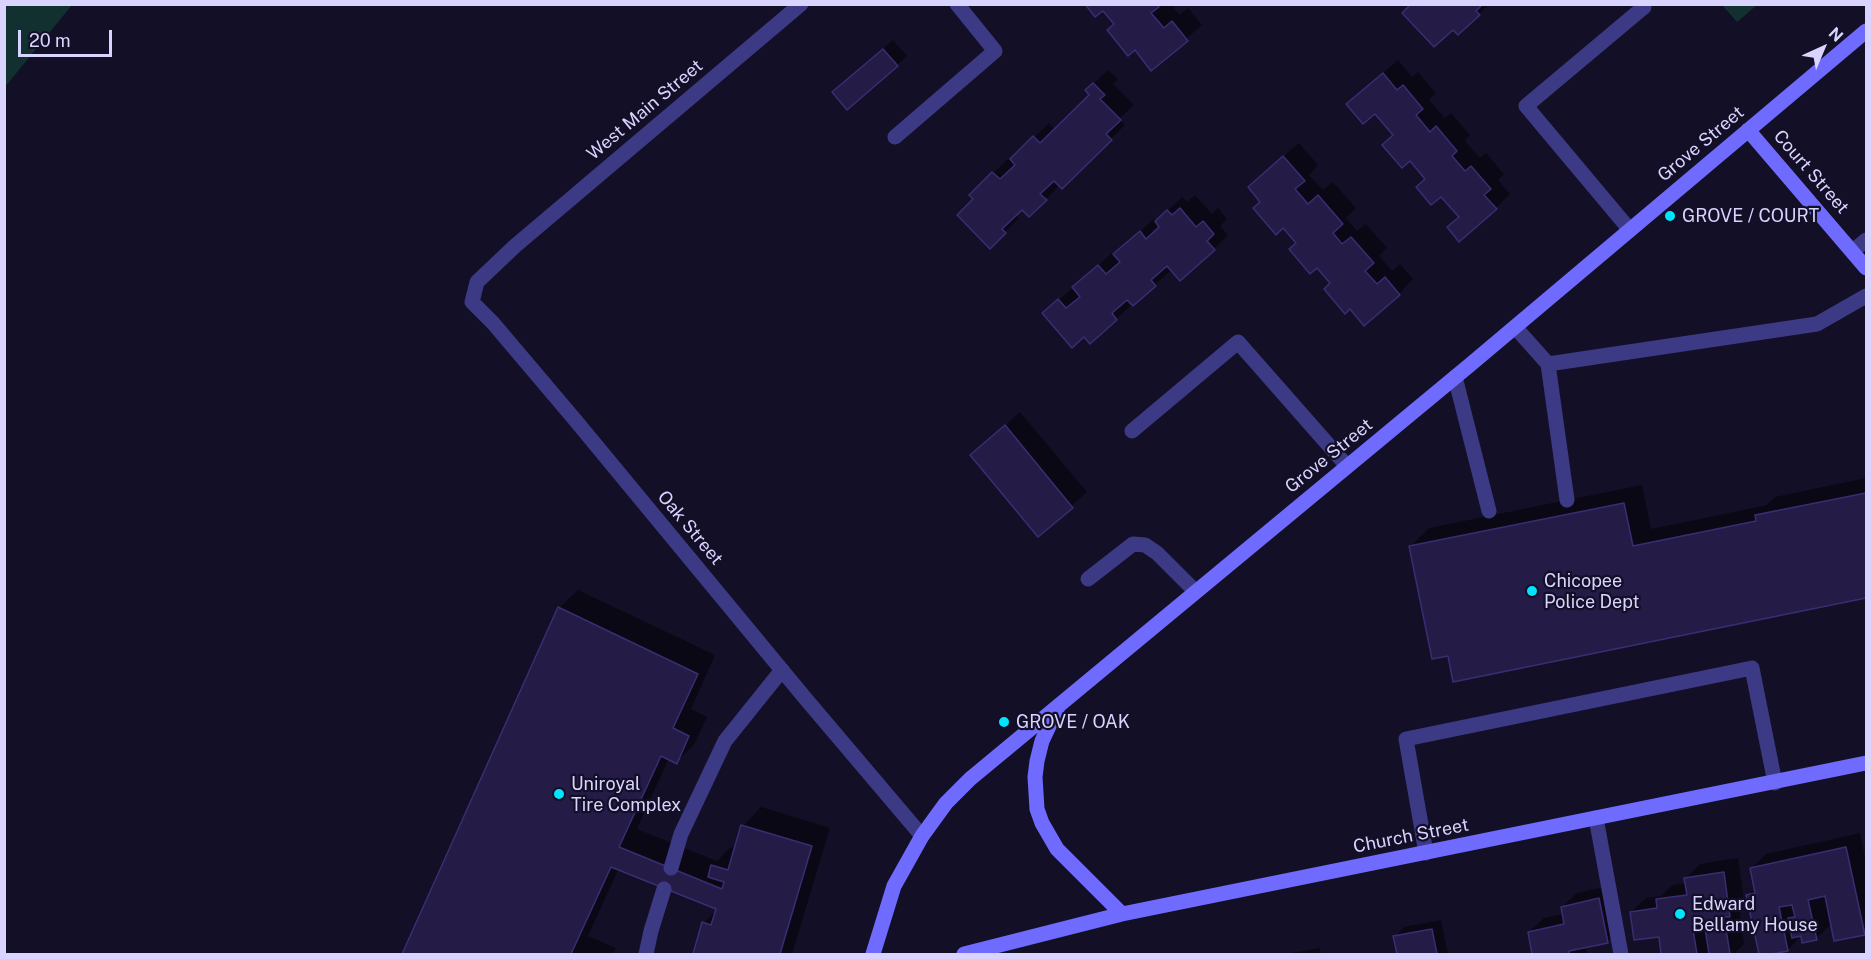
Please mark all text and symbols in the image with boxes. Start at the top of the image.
scale bar [21,18,116,56]
north arrow [1793,18,1853,78]
text: N [1825,24,1847,46]
text: 20 m [29,30,71,51]
street label: West Main Street [583,55,707,165]
street label: Grove Street [1653,102,1749,186]
street label: Court Street [1769,126,1853,218]
place label: GROVE / COURT [1682,205,1819,227]
marker: GROVE / COURT [1663,209,1677,223]
street label: Grove Street [1281,414,1377,498]
street label: Oak Street [653,487,727,569]
place label: Chicopee Police Dept [1544,570,1640,612]
marker: Chicopee Police Dept [1525,584,1539,598]
place label: GROVE / OAK [1016,711,1130,733]
marker: GROVE / OAK [997,715,1011,729]
place label: Uniroyal Tire Complex [571,773,681,816]
marker: Uniroyal Tire Complex [552,787,566,801]
street label: Church Street [1351,814,1471,858]
place label: Edward Bellamy House [1692,893,1818,936]
marker: Edward Bellamy House [1673,907,1687,921]

